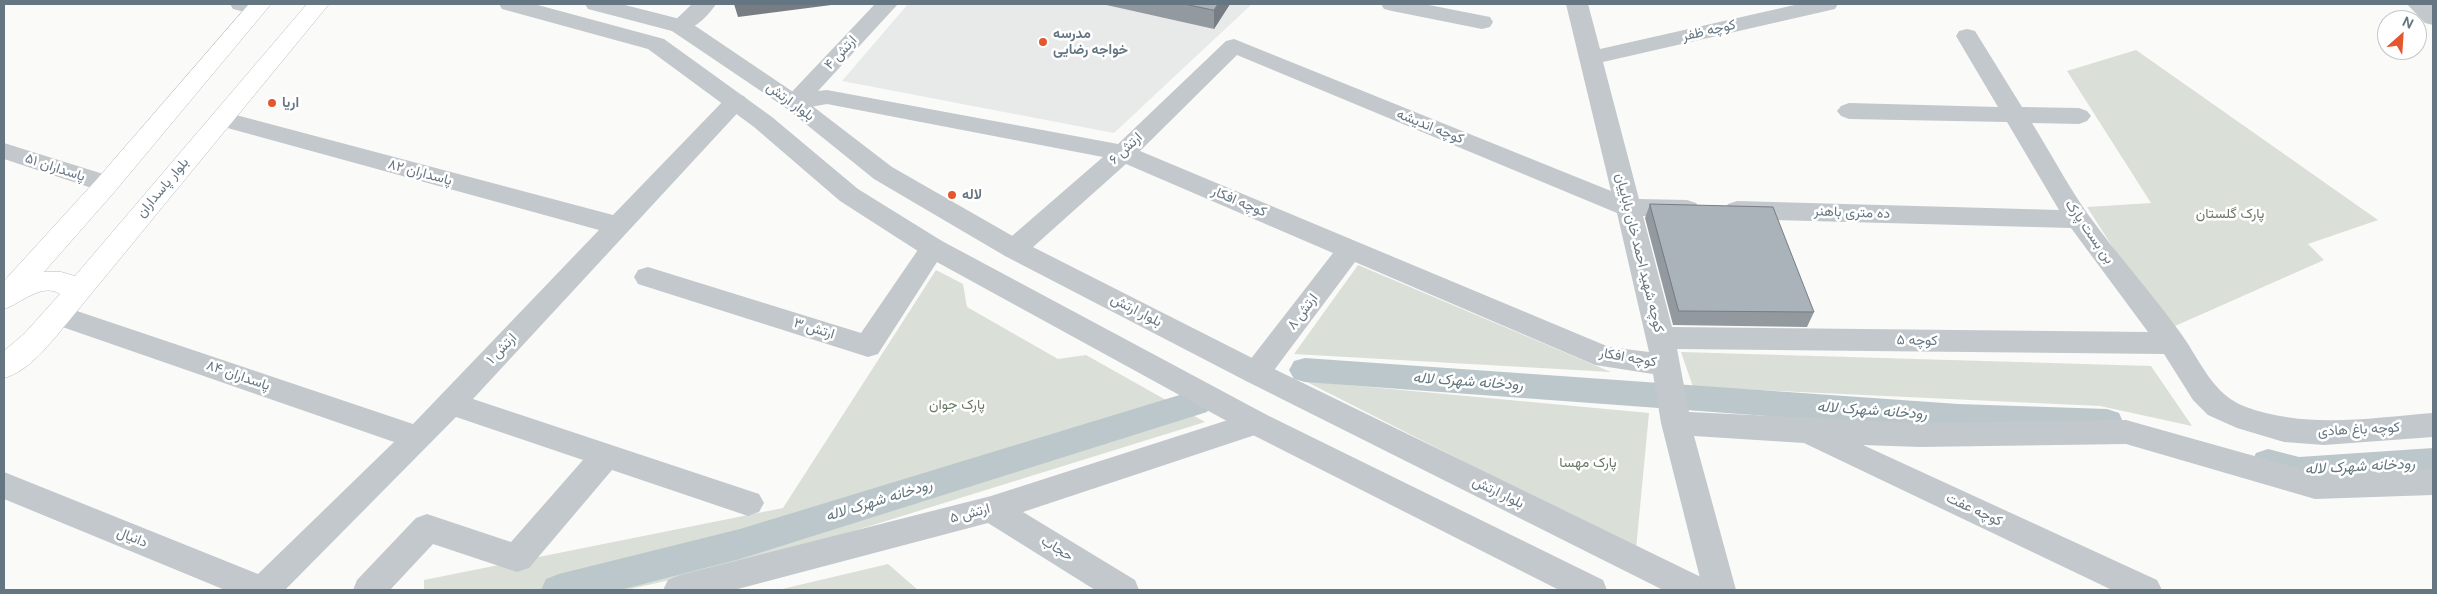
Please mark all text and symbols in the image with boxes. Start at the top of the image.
north arrow [2377,10,2427,60]
text: N [2400,12,2417,33]
street label: کوچه ظفر [1681,17,1737,45]
place label: مدرسه خواجه رضایی [1053,26,1128,58]
street label: ارتش ۴ [821,32,861,74]
marker: مدرسه خواجه رضایی [1037,36,1049,48]
street label: بلوار ارتش [763,79,817,125]
place label: اریا [282,95,299,111]
marker: اریا [266,97,278,109]
street label: کوچه اندیشه [1394,106,1466,148]
street label: ارتش ۶ [1106,129,1146,169]
street label: پاسداران ۵۱ [23,150,87,186]
street label: بلوار پاسداران [133,155,193,221]
street label: پاسداران ۸۲ [386,156,454,190]
street label: کوچه شهید احمد خان باباییان [1611,172,1667,334]
street label: کوچه افکار [1209,183,1269,221]
place label: لاله [962,187,982,203]
marker: لاله [946,189,958,201]
street label: بن بست پارک [2061,197,2117,267]
street label: ده متری باهنر [1814,203,1890,223]
park label: پارک گلستان [2196,206,2264,222]
street label: بلوار ارتش [1108,291,1164,331]
street label: ارتش ۸ [1284,291,1322,333]
street label: ارتش ۳ [792,315,836,343]
street label: ارتش ۱ [483,330,521,368]
street label: کوچه ۵ [1896,332,1938,350]
street label: کوچه افکار [1598,345,1658,371]
street label: پاسداران ۸۴ [204,357,272,395]
water label: رودخانه شهرک لاله [1412,369,1524,395]
park label: پارک جوان [929,397,985,413]
water label: رودخانه شهرک لاله [1816,398,1928,424]
street label: کوچه باغ هادی [2317,419,2401,441]
park label: پارک مهسا [1559,455,1617,471]
water label: رودخانه شهرک لاله [2304,455,2416,479]
street label: بلوار ارتش [1469,473,1527,513]
water label: رودخانه شهرک لاله [823,476,935,526]
street label: کوچه عفت [1943,490,2005,530]
street label: ارتش ۵ [948,501,992,527]
street label: دانیال [114,524,150,552]
street label: حجاب [1038,533,1076,565]

